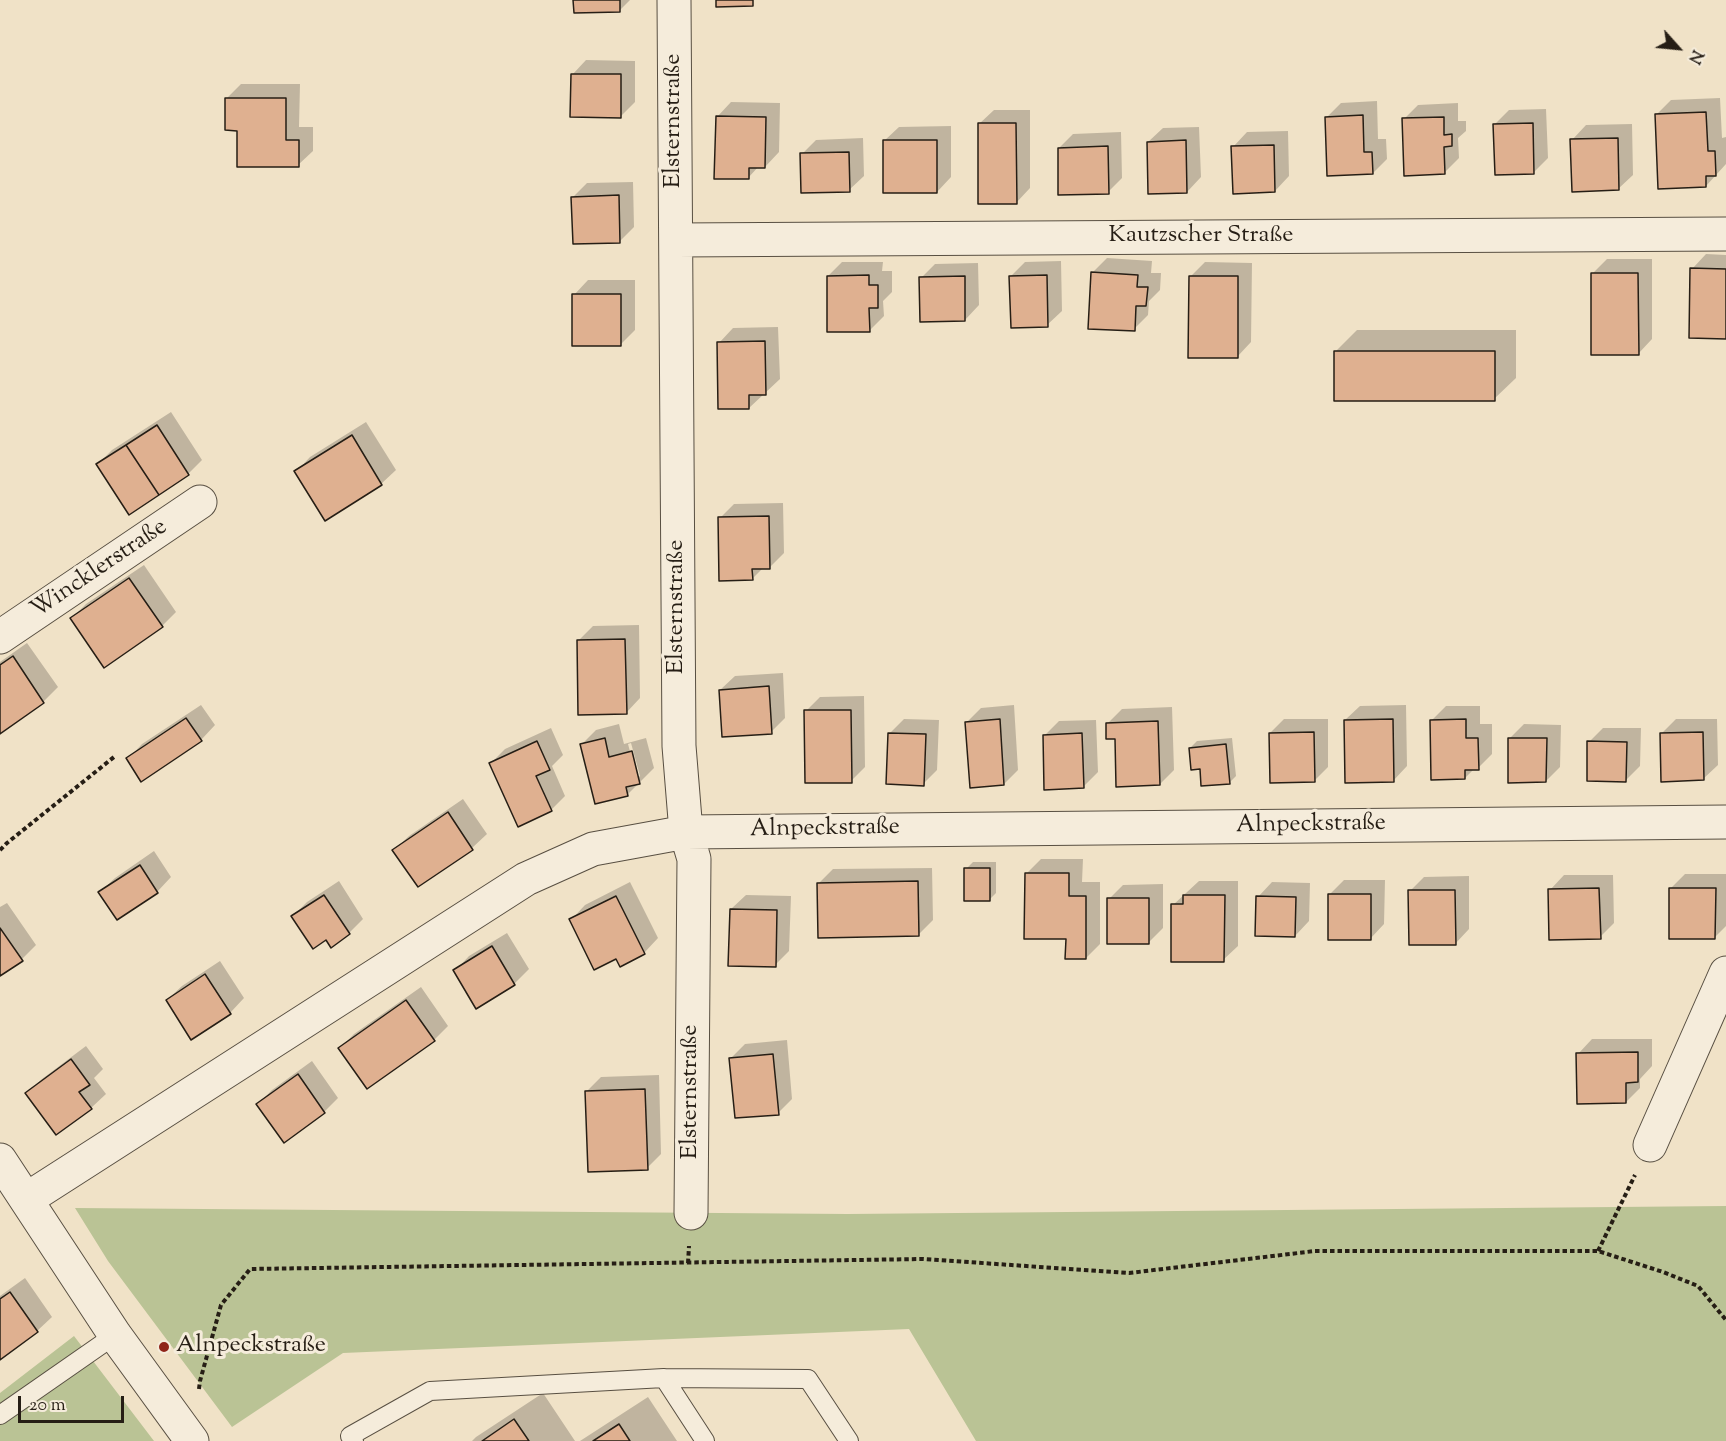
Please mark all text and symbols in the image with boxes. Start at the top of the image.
north arrow [1648,18,1708,78]
text: N [1681,45,1708,67]
street label: Elsternstraße [661,54,689,188]
street label: Kautzscher Straße [1109,223,1293,251]
street label: Wincklerstraße [26,514,174,626]
street label: Elsternstraße [664,540,692,674]
street label: Alnpeckstraße [1236,810,1386,842]
street label: Alnpeckstraße [750,814,900,846]
street label: Elsternstraße [678,1025,706,1159]
place label: Alnpeckstraße [176,1333,326,1361]
marker: Alnpeckstraße [157,1340,171,1354]
scale bar [21,1384,128,1422]
text: 20 m [29,1393,66,1419]

